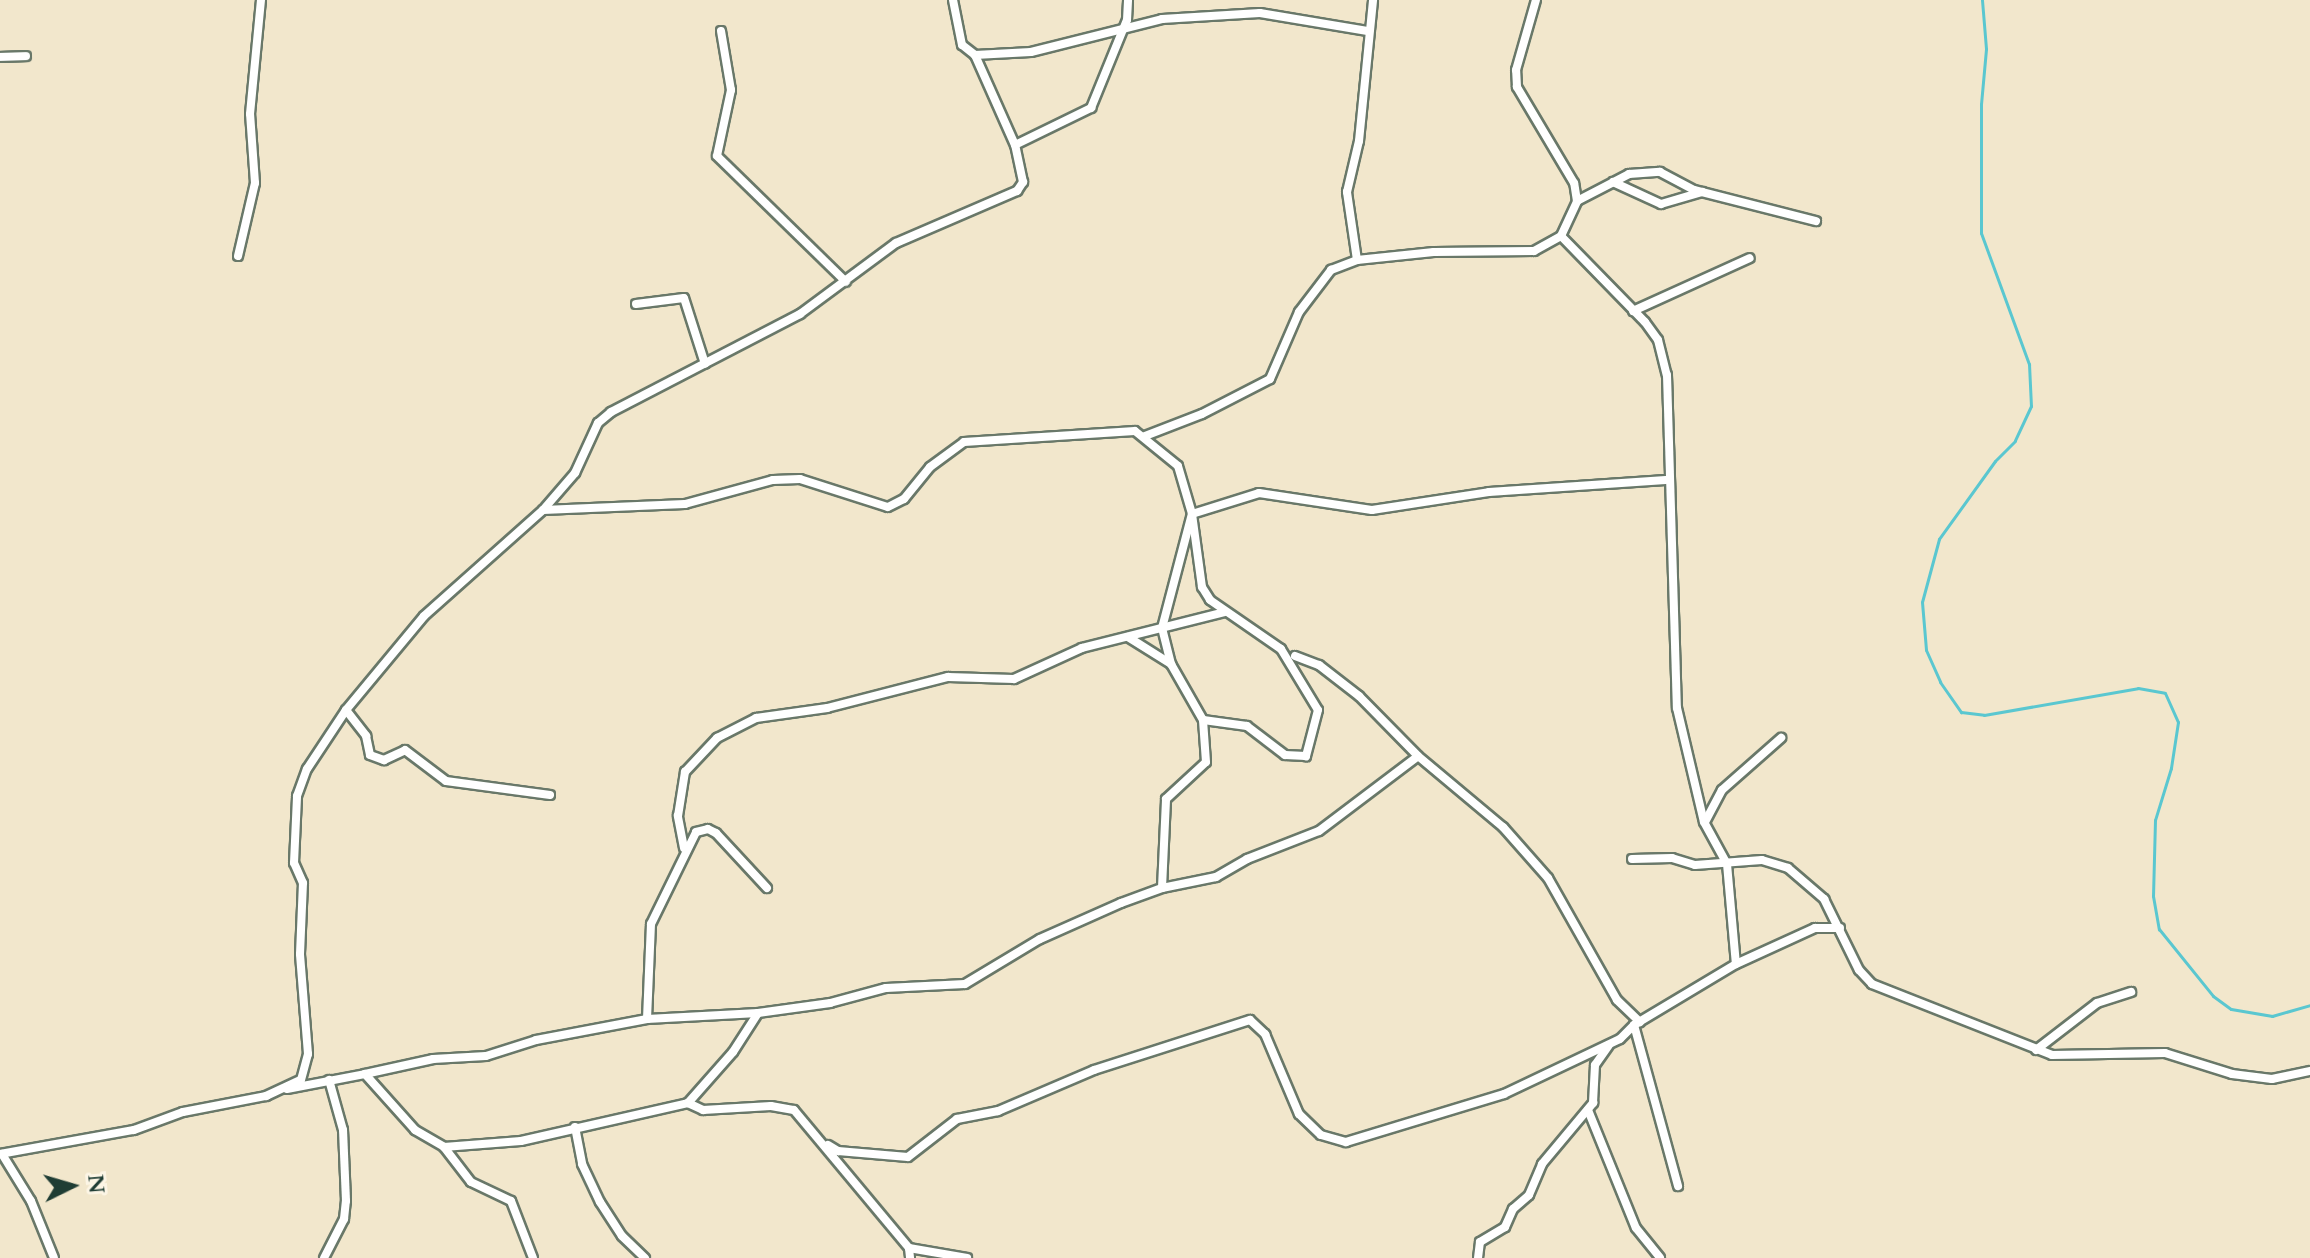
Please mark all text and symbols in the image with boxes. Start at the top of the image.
north arrow [32,1146,112,1226]
text: N [80,1173,112,1195]

